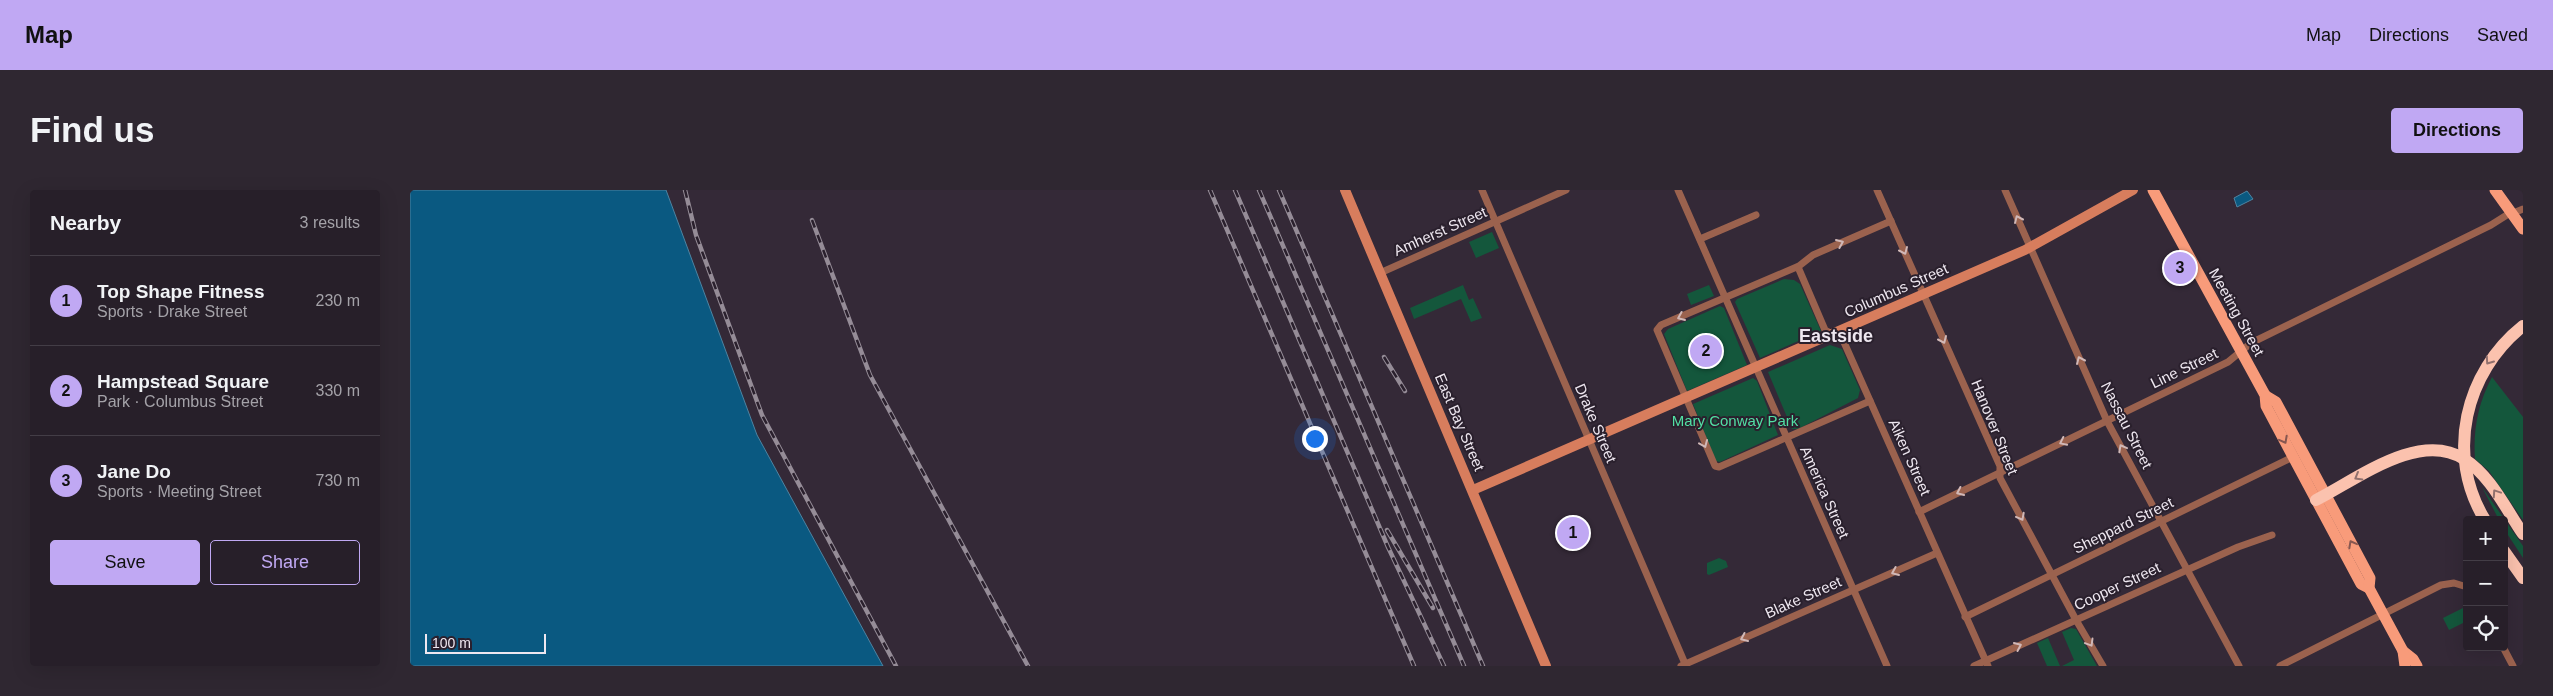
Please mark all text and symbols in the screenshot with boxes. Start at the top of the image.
text: Map [25,21,73,48]
text: Map [2306,25,2341,45]
text: Directions [2369,25,2449,45]
text: Saved [2477,25,2528,45]
button: Directions [2391,108,2523,153]
text: Find us [30,110,154,149]
street label: Amherst Street [1391,203,1490,259]
text: Nearby [50,211,121,234]
text: 3 results [300,214,360,231]
one-way arrow [2013,215,2024,224]
one-way arrow [1835,239,1844,250]
one-way arrow [1897,246,1908,255]
pin: 3 [2164,249,2196,287]
street label: Columbus Street [1842,259,1951,320]
street label: Meeting Street [2206,265,2268,360]
text: Top Shape Fitness [97,281,265,302]
text: 1 [62,292,70,309]
text: 230 m [316,292,360,309]
text: Sports · Drake Street [97,303,247,320]
one-way arrow [1677,310,1686,321]
district label: Eastside [1799,326,1873,346]
pin: 2 [1690,332,1722,370]
one-way arrow [1937,335,1948,344]
street label: Line Street [2148,344,2221,392]
one-way arrow [2486,355,2495,365]
one-way arrow [2076,356,2087,365]
text: Hampstead Square [97,371,269,392]
street label: East Bay Street [1432,371,1489,474]
street label: Hanover Street [1968,377,2022,478]
street label: Nassau Street [2098,379,2157,472]
street label: Drake Street [1572,381,1621,466]
text: 2 [62,382,70,399]
text: 330 m [316,382,360,399]
text: Park · Columbus Street [97,393,263,410]
park label: Mary Conway Park [1672,412,1799,429]
street label: Aiken Street [1886,416,1935,499]
your location [1302,426,1328,452]
one-way arrow [2278,435,2288,444]
one-way arrow [2059,436,2068,446]
one-way arrow [1697,439,1708,448]
street label: America Street [1797,443,1853,542]
one-way arrow [2118,444,2128,453]
text: Jane Do [97,461,171,482]
one-way arrow [2354,471,2363,481]
text: 3 [62,472,70,489]
text: 730 m [316,472,360,489]
text: Sports · Meeting Street [97,483,262,500]
one-way arrow [1956,486,1965,496]
one-way arrow [2493,490,2502,499]
street label: Sheppard Street [2070,493,2177,557]
one-way arrow [2014,511,2024,520]
pin: 1 [1557,514,1589,552]
map controls [2463,516,2508,651]
button: + [2463,516,2508,561]
button: Save [50,540,200,585]
button: Share [210,540,360,585]
one-way arrow [2348,540,2358,549]
street label: Cooper Street [2071,558,2164,613]
button: − [2463,561,2508,606]
one-way arrow [1891,565,1900,576]
street label: Blake Street [1762,572,1845,621]
button: locate [2463,606,2508,651]
scale bar [425,631,546,654]
one-way arrow [1740,632,1749,642]
text: 100 m [432,635,471,651]
one-way arrow [2083,638,2093,647]
one-way arrow [2013,642,2022,653]

